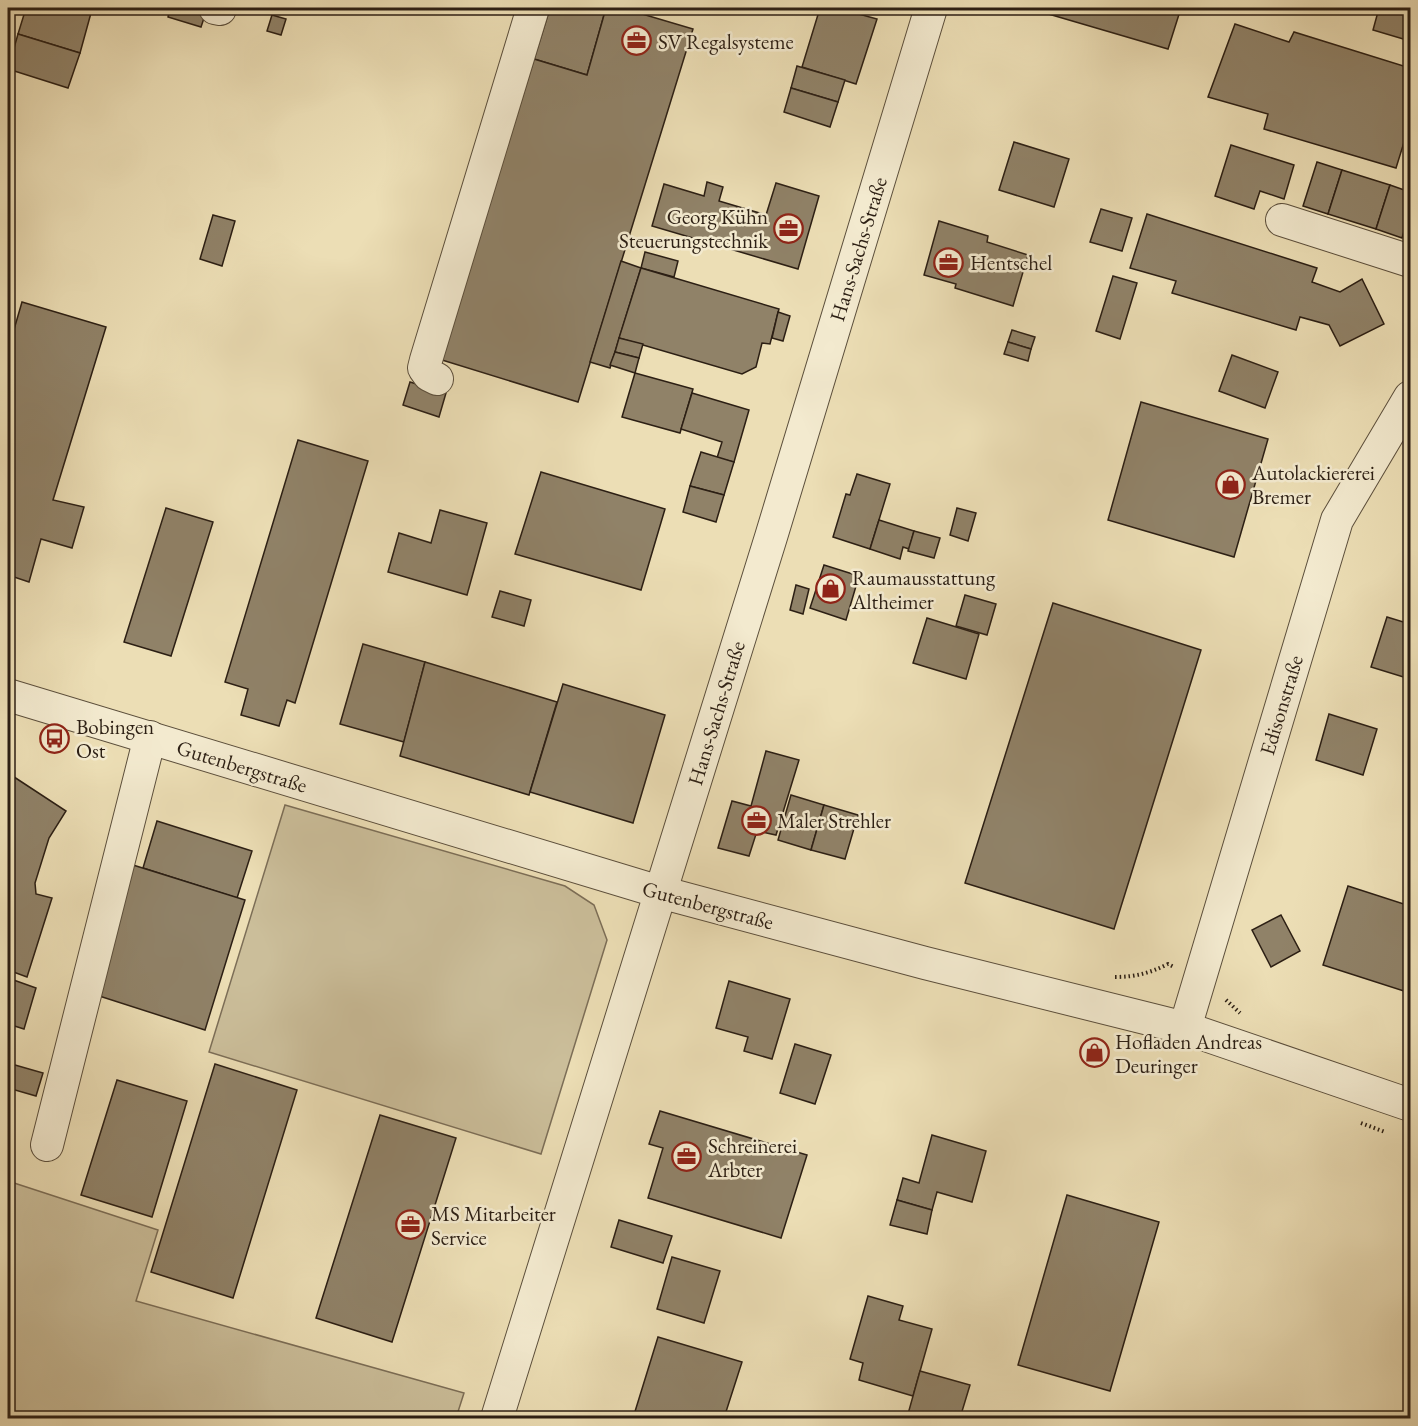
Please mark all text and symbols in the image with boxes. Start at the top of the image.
office icon: SV Regalsysteme [621,25,653,57]
place label: SV Regalsysteme [658,28,794,55]
street label: Hans-Sachs-Straße [823,174,893,324]
place label: Georg Kühn Steuerungstechnik [619,203,769,254]
office icon: Georg Kühn Steuerungstechnik [773,212,805,244]
office icon: Hentschel [933,246,965,278]
place label: Hentschel [970,249,1052,276]
place label: Autolackiererei Bremer [1251,459,1375,510]
shop icon: Autolackiererei Bremer [1215,468,1247,500]
place label: Raumausstattung Altheimer [851,564,996,615]
shop icon: Raumausstattung Altheimer [815,573,847,605]
street label: Hans-Sachs-Straße [681,638,751,788]
street label: Edisonstraße [1253,652,1309,758]
place label: Bobingen Ost [76,713,154,764]
bus stop icon: Bobingen Ost [39,722,71,754]
street label: Gutenbergstraße [174,733,310,799]
office icon: Maler Strehler [740,804,772,836]
place label: Maler Strehler [777,807,891,834]
street label: Gutenbergstraße [639,874,777,936]
place label: Hofladen Andreas Deuringer [1115,1028,1262,1079]
shop icon: Hofladen Andreas Deuringer [1078,1037,1110,1069]
place label: Schreinerei Arbter [707,1132,797,1183]
office icon: Schreinerei Arbter [671,1141,703,1173]
place label: MS Mitarbeiter Service [431,1200,556,1251]
office icon: MS Mitarbeiter Service [394,1209,426,1241]

